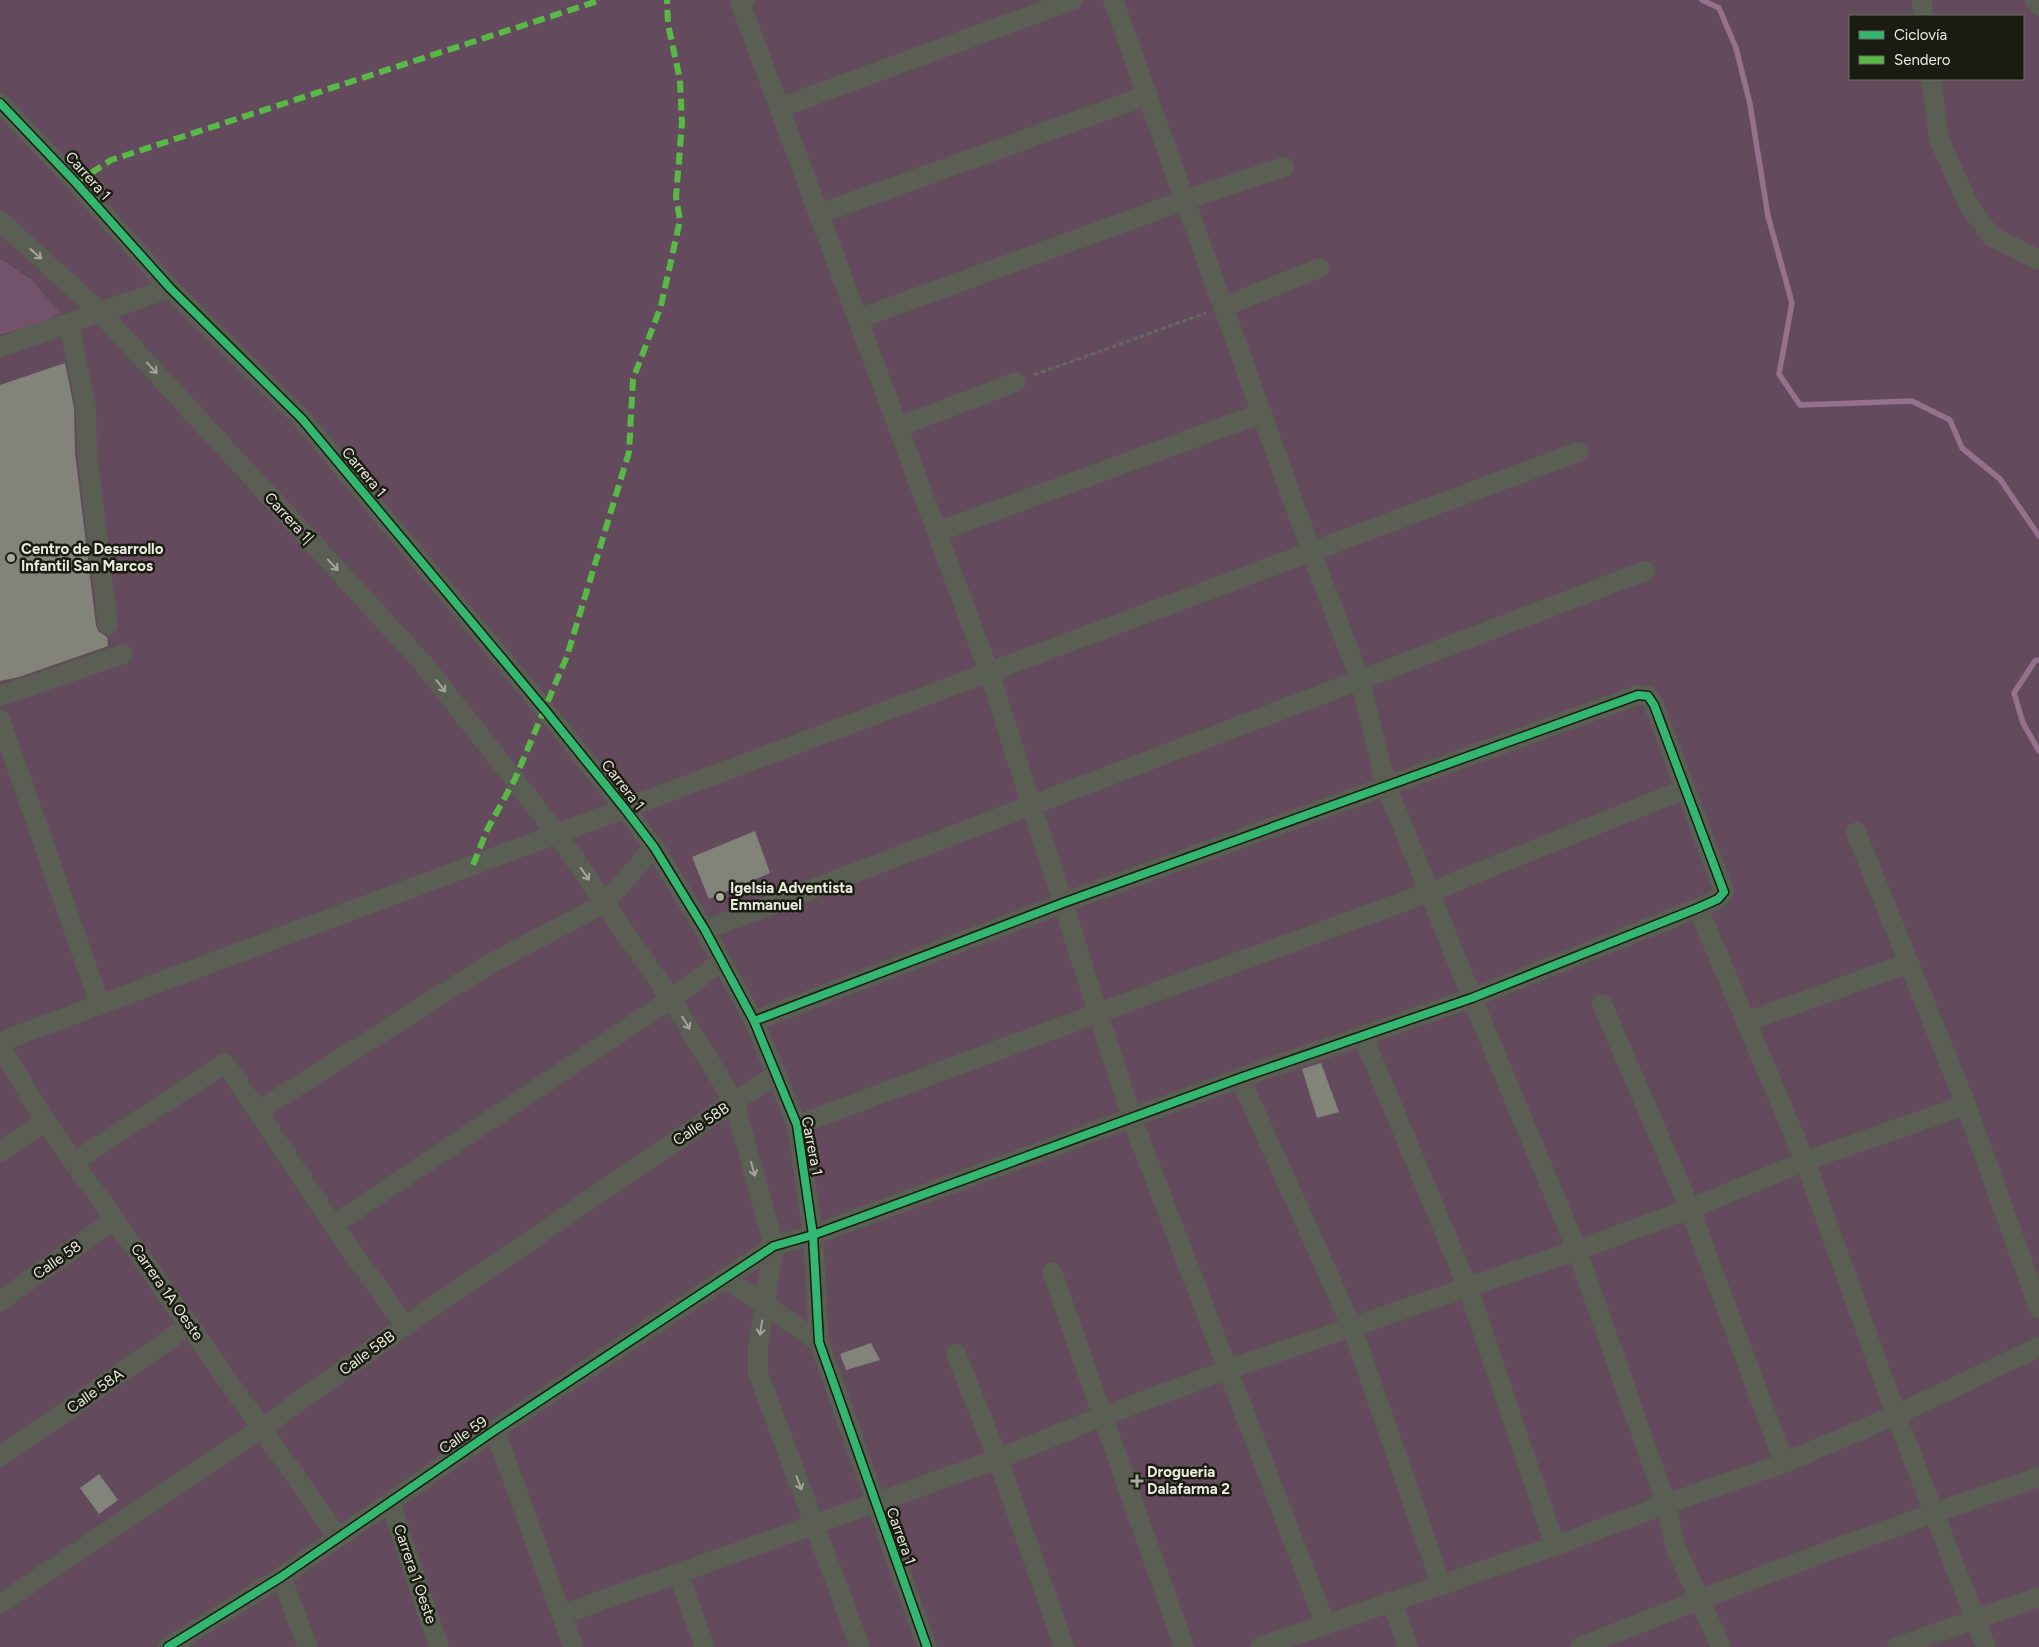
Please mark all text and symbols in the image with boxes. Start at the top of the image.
legend [1849,15,2024,80]
text: Ciclovía [1894,26,1947,44]
text: Sendero [1894,51,1951,69]
street label: Carrera 1 [61,148,115,204]
one-way arrow [30,248,43,260]
one-way arrow [146,362,158,374]
street label: Carrera 1 [338,443,390,501]
street label: Carrera 1| [261,489,317,547]
place label: Centro de Desarrollo Infantil San Marcos [21,540,164,575]
marker: Centro de Desarrollo Infantil San Marcos [5,552,17,564]
one-way arrow [327,559,339,571]
one-way arrow [435,679,446,692]
street label: Carrera 1 [598,756,648,814]
one-way arrow [580,867,590,881]
place label: Igelsia Adventista Emmanuel [730,879,853,914]
marker: Igelsia Adventista Emmanuel [714,891,726,903]
one-way arrow [681,1015,691,1029]
street label: Calle 58B [669,1099,733,1149]
street label: Carrera 1 [797,1115,827,1177]
one-way arrow [748,1161,758,1177]
street label: Calle 58 [29,1237,85,1283]
street label: Carrera 1A Oeste [127,1240,207,1344]
one-way arrow [755,1320,765,1336]
street label: Calle 58B [336,1327,398,1379]
street label: Calle 58A [63,1365,127,1417]
street label: Calle 59 [436,1412,490,1458]
place label: Drogueria Dalafarma 2 [1147,1463,1230,1498]
one-way arrow [795,1475,804,1490]
marker: Drogueria Dalafarma 2 [1131,1475,1143,1487]
street label: Carrera 1 [882,1505,920,1567]
street label: Carrera 1 Oeste [390,1522,440,1626]

